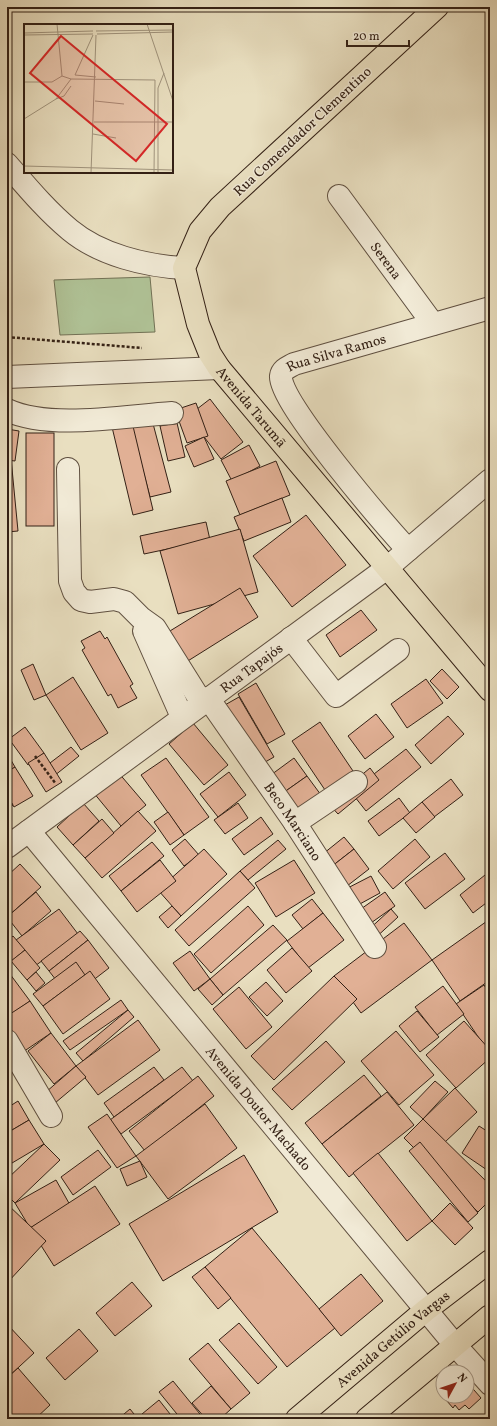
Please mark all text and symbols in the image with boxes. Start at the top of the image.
scale bar [347,22,409,48]
inset map [24,24,173,173]
text: 20 m [353,29,380,45]
street label: Rua Comendador Clementino [230,63,376,201]
street label: Serena [365,239,405,284]
street label: Rua Silva Ramos [283,330,388,377]
street label: Avenida Tarumã [211,363,290,452]
street label: Rua Tapajós [217,639,287,698]
street label: Beco Marciano [259,779,325,865]
street label: Avenida Doutor Machado [200,1043,315,1175]
street label: Avenida Getúlio Vargas [333,1287,454,1393]
north arrow [435,1364,475,1404]
text: N [453,1371,470,1386]

